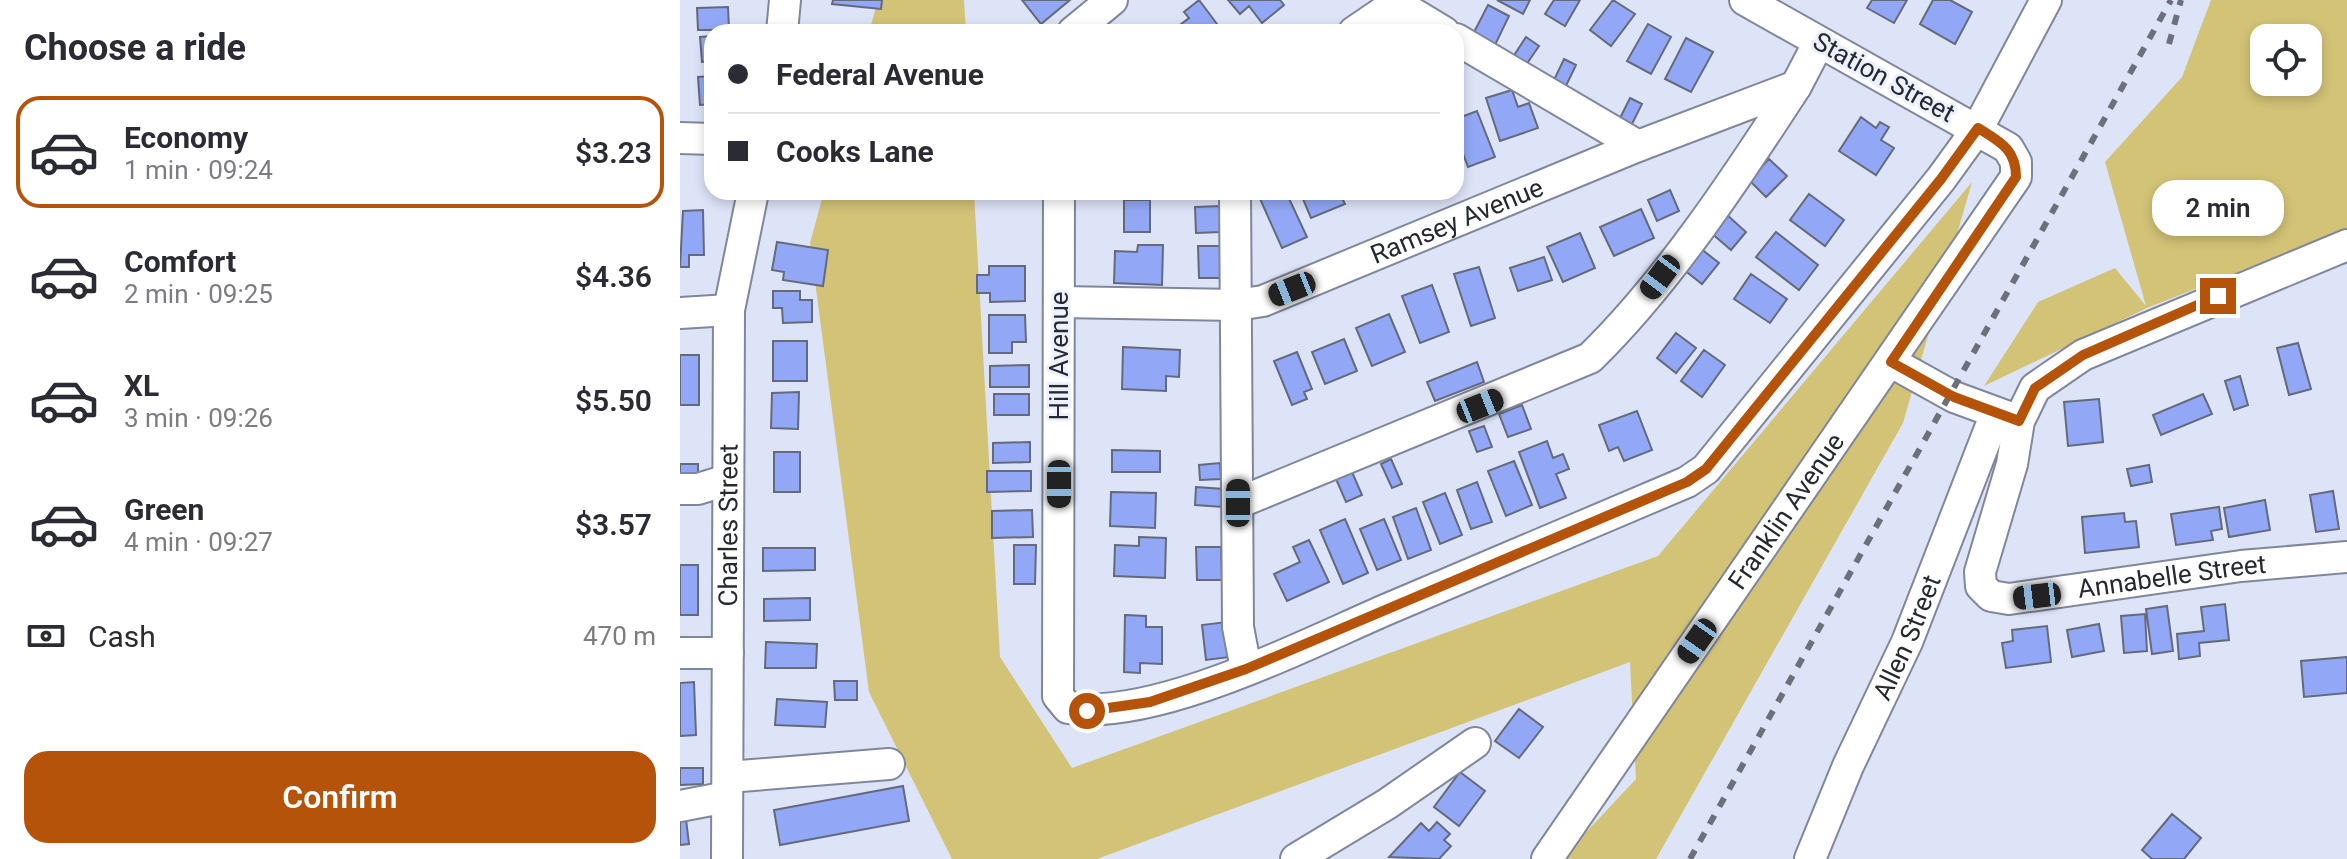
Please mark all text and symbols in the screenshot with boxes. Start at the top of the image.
map controls [2250,24,2322,96]
button: locate [2250,24,2322,96]
street label: Station Street [1808,26,1960,128]
text: Choose a ride [24,27,246,69]
text: Federal Avenue [776,57,984,92]
icon: car [28,116,100,188]
text: Economy [124,120,248,155]
text: Cooks Lane [776,134,934,169]
text: $3.23 [575,135,652,170]
text: 1 min · 09:24 [124,155,273,185]
street label: Ramsey Avenue [1366,172,1547,270]
callout: 2 min [2152,180,2284,236]
text: 2 min [2185,193,2251,223]
icon: car [28,240,100,312]
text: Comfort [124,244,236,279]
car [1636,251,1684,303]
text: $4.36 [575,259,652,294]
car [1265,269,1319,309]
route end [2200,278,2236,314]
text: 2 min · 09:25 [124,279,273,309]
street label: Hill Avenue [1044,292,1074,420]
icon: car [28,364,100,436]
text: XL [124,368,159,403]
text: $5.50 [575,383,652,418]
car [1453,386,1507,426]
text: 3 min · 09:26 [124,403,273,433]
street label: Franklin Avenue [1722,428,1850,595]
street label: Charles Street [713,444,744,606]
car [1047,460,1071,508]
car [1226,479,1250,527]
icon: car [28,488,100,560]
text: Green [124,492,204,527]
text: $3.57 [575,507,652,542]
text: 4 min · 09:27 [124,527,273,557]
street label: Annabelle Street [2076,549,2267,604]
street label: Allen Street [1867,571,1947,705]
car [2012,581,2062,611]
icon: cash [24,614,68,658]
car [1673,614,1721,668]
text: Cash [88,619,156,654]
text: 470 m [583,621,656,651]
route start [1069,693,1105,729]
button: Confirm [24,751,656,843]

